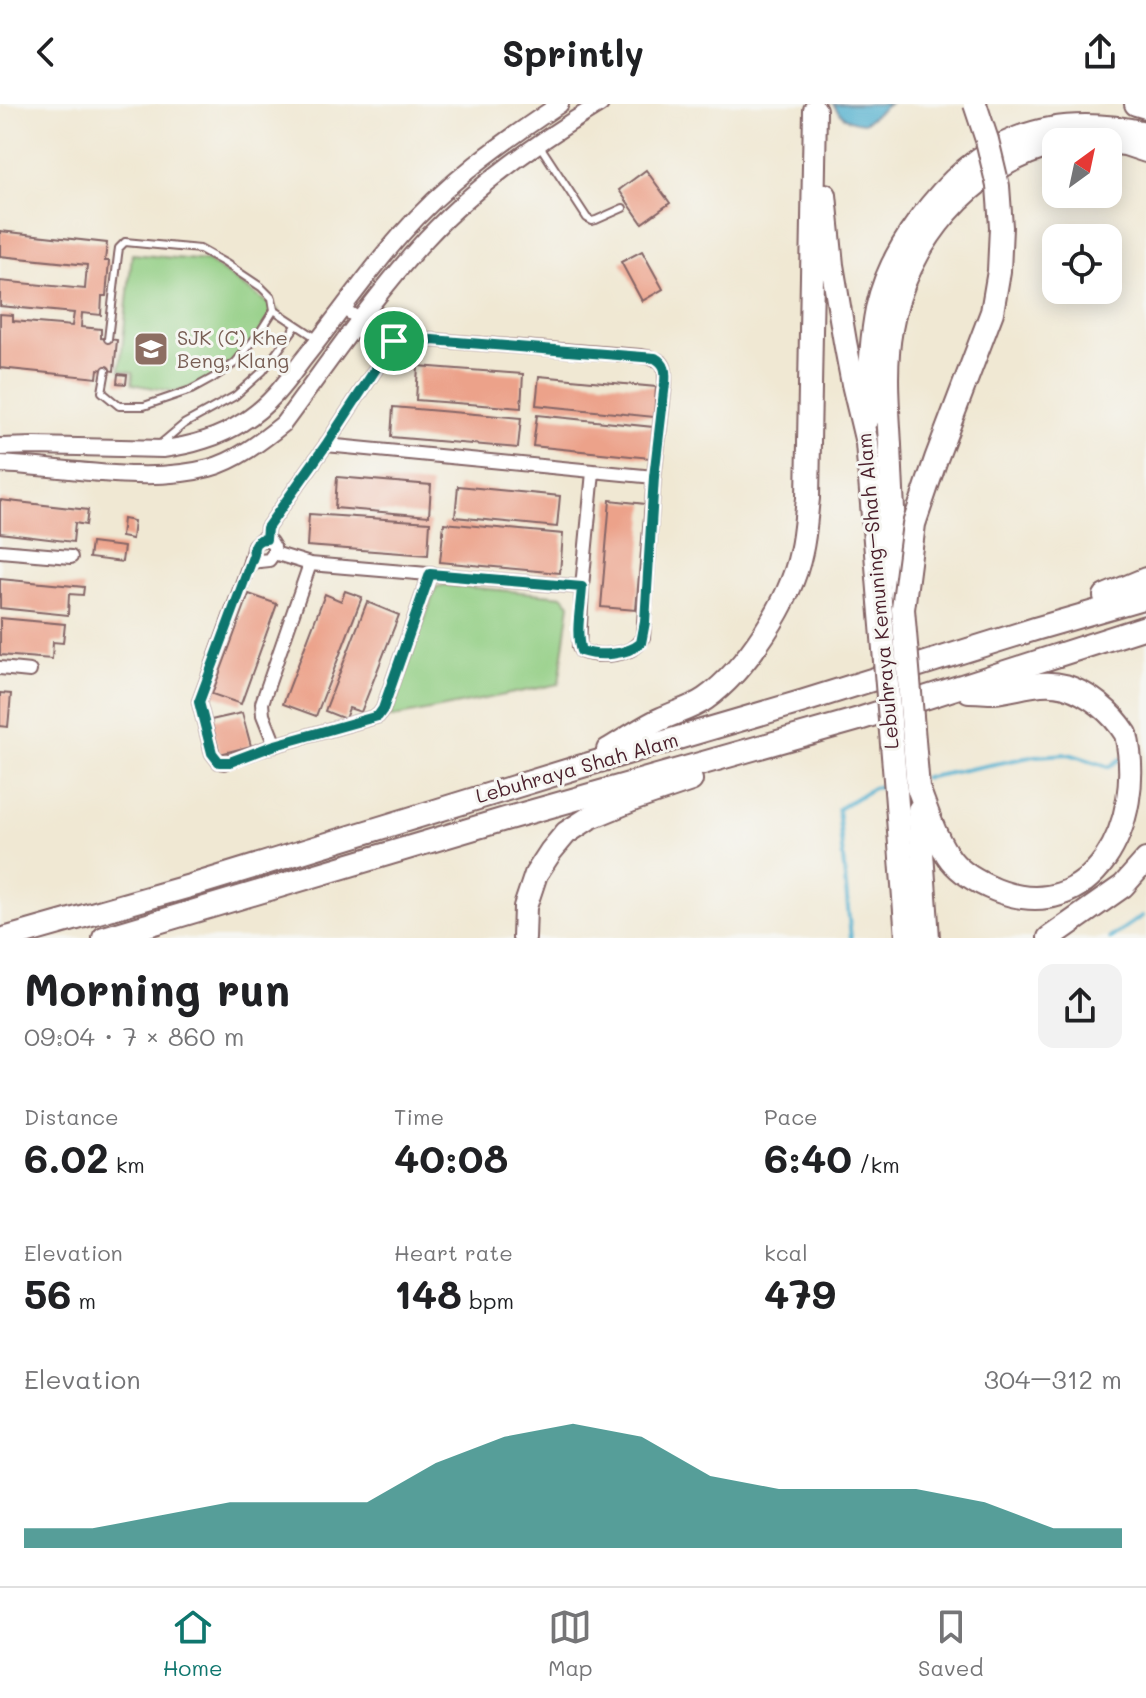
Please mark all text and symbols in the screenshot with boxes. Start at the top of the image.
text: Sprintly [502,29,644,76]
icon: back [24,30,68,74]
icon: share [1078,30,1122,74]
north arrow [1042,128,1122,208]
map controls [1042,128,1122,304]
button: locate [1042,224,1122,304]
pin [360,307,428,375]
icon: arrive [372,319,416,363]
place label: SJK (C) Khe Beng, Klang [177,324,289,373]
school or university icon: SJK (C) Khe Beng, Klang [132,330,170,368]
street label: Lebuhraya Kemuning–Shah Alam [850,432,904,750]
street label: Lebuhraya Shah Alam [472,726,681,808]
text: Morning run [24,960,290,1017]
button: share [1038,964,1122,1048]
text: 09:04 · 7 × 860 m [24,1019,244,1053]
text: Distance [24,1102,119,1131]
text: Time [394,1102,444,1131]
text: Pace [764,1102,818,1131]
text: 6.02 [24,1131,109,1183]
text: 40:08 [394,1131,508,1183]
text: 6:40 [764,1131,852,1183]
text: km [109,1150,145,1179]
text: /km [852,1150,900,1179]
text: Elevation [24,1238,123,1267]
text: Heart rate [394,1238,513,1267]
text: kcal [764,1238,808,1267]
text: 56 [24,1267,72,1319]
text: 148 [394,1267,462,1319]
text: 479 [764,1267,836,1319]
text: m [72,1286,96,1315]
text: bpm [462,1286,514,1315]
text: Elevation [24,1362,141,1396]
text: 304–312 m [984,1362,1122,1396]
tab: Home [163,1605,223,1682]
tab: Map [548,1605,593,1682]
tab: Saved [918,1605,983,1682]

